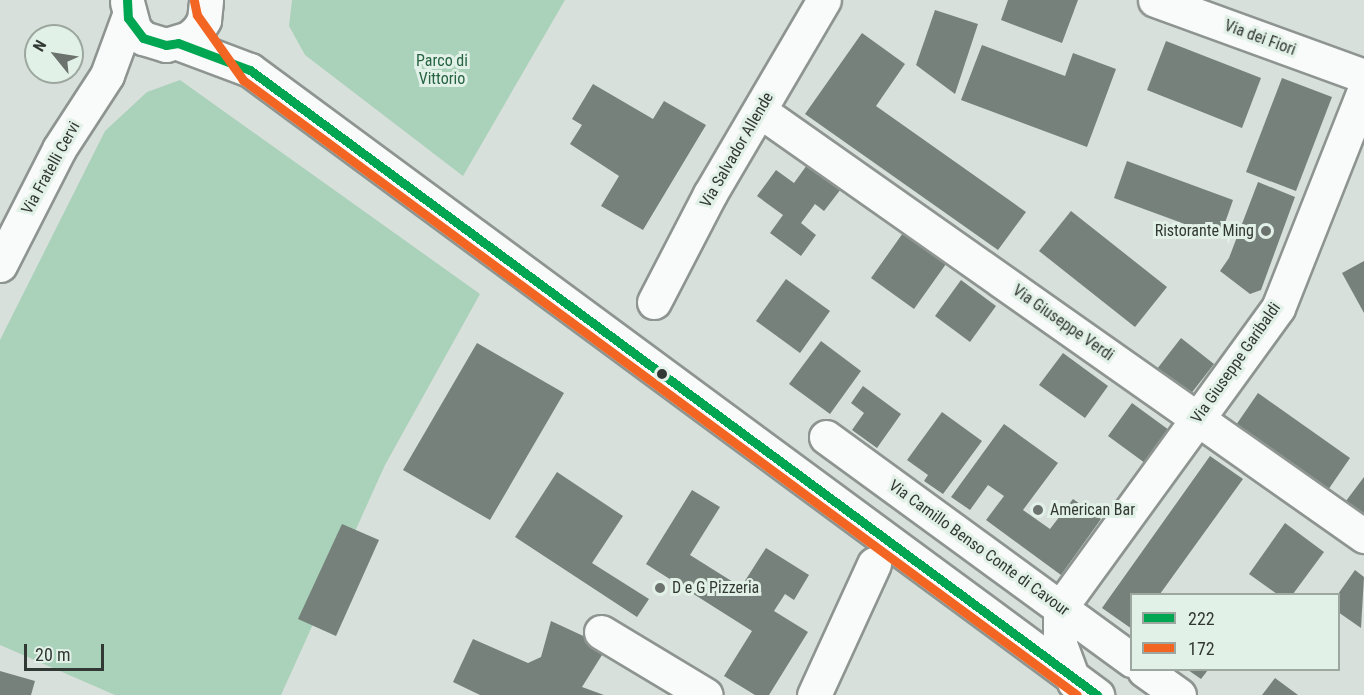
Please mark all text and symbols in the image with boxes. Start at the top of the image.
street label: Via dei Fiori [1222,16,1298,60]
north arrow [24,24,84,84]
text: N [29,37,50,55]
park label: Parco di Vittorio [416,51,468,89]
street label: Via Salvador Allende [696,89,778,211]
street label: Via Fratelli Cervi [18,118,84,218]
place label: Ristorante Ming [1155,221,1254,241]
marker: Ristorante Ming [1259,224,1273,238]
street label: Via Giuseppe Verdi [1009,281,1117,365]
street label: Via Giuseppe Garibaldi [1187,299,1285,427]
unlabelled marker [656,368,668,380]
street label: Via Camillo Benso Conte di Cavour [885,476,1073,620]
place label: American Bar [1050,500,1135,520]
marker: American Bar [1031,503,1045,517]
place label: D e G Pizzeria [672,578,759,598]
marker: D e G Pizzeria [653,581,667,595]
legend [1130,593,1340,671]
text: 222 [1188,608,1215,629]
scale bar [27,632,106,670]
text: 172 [1188,638,1215,659]
text: 20 m [35,644,70,665]

